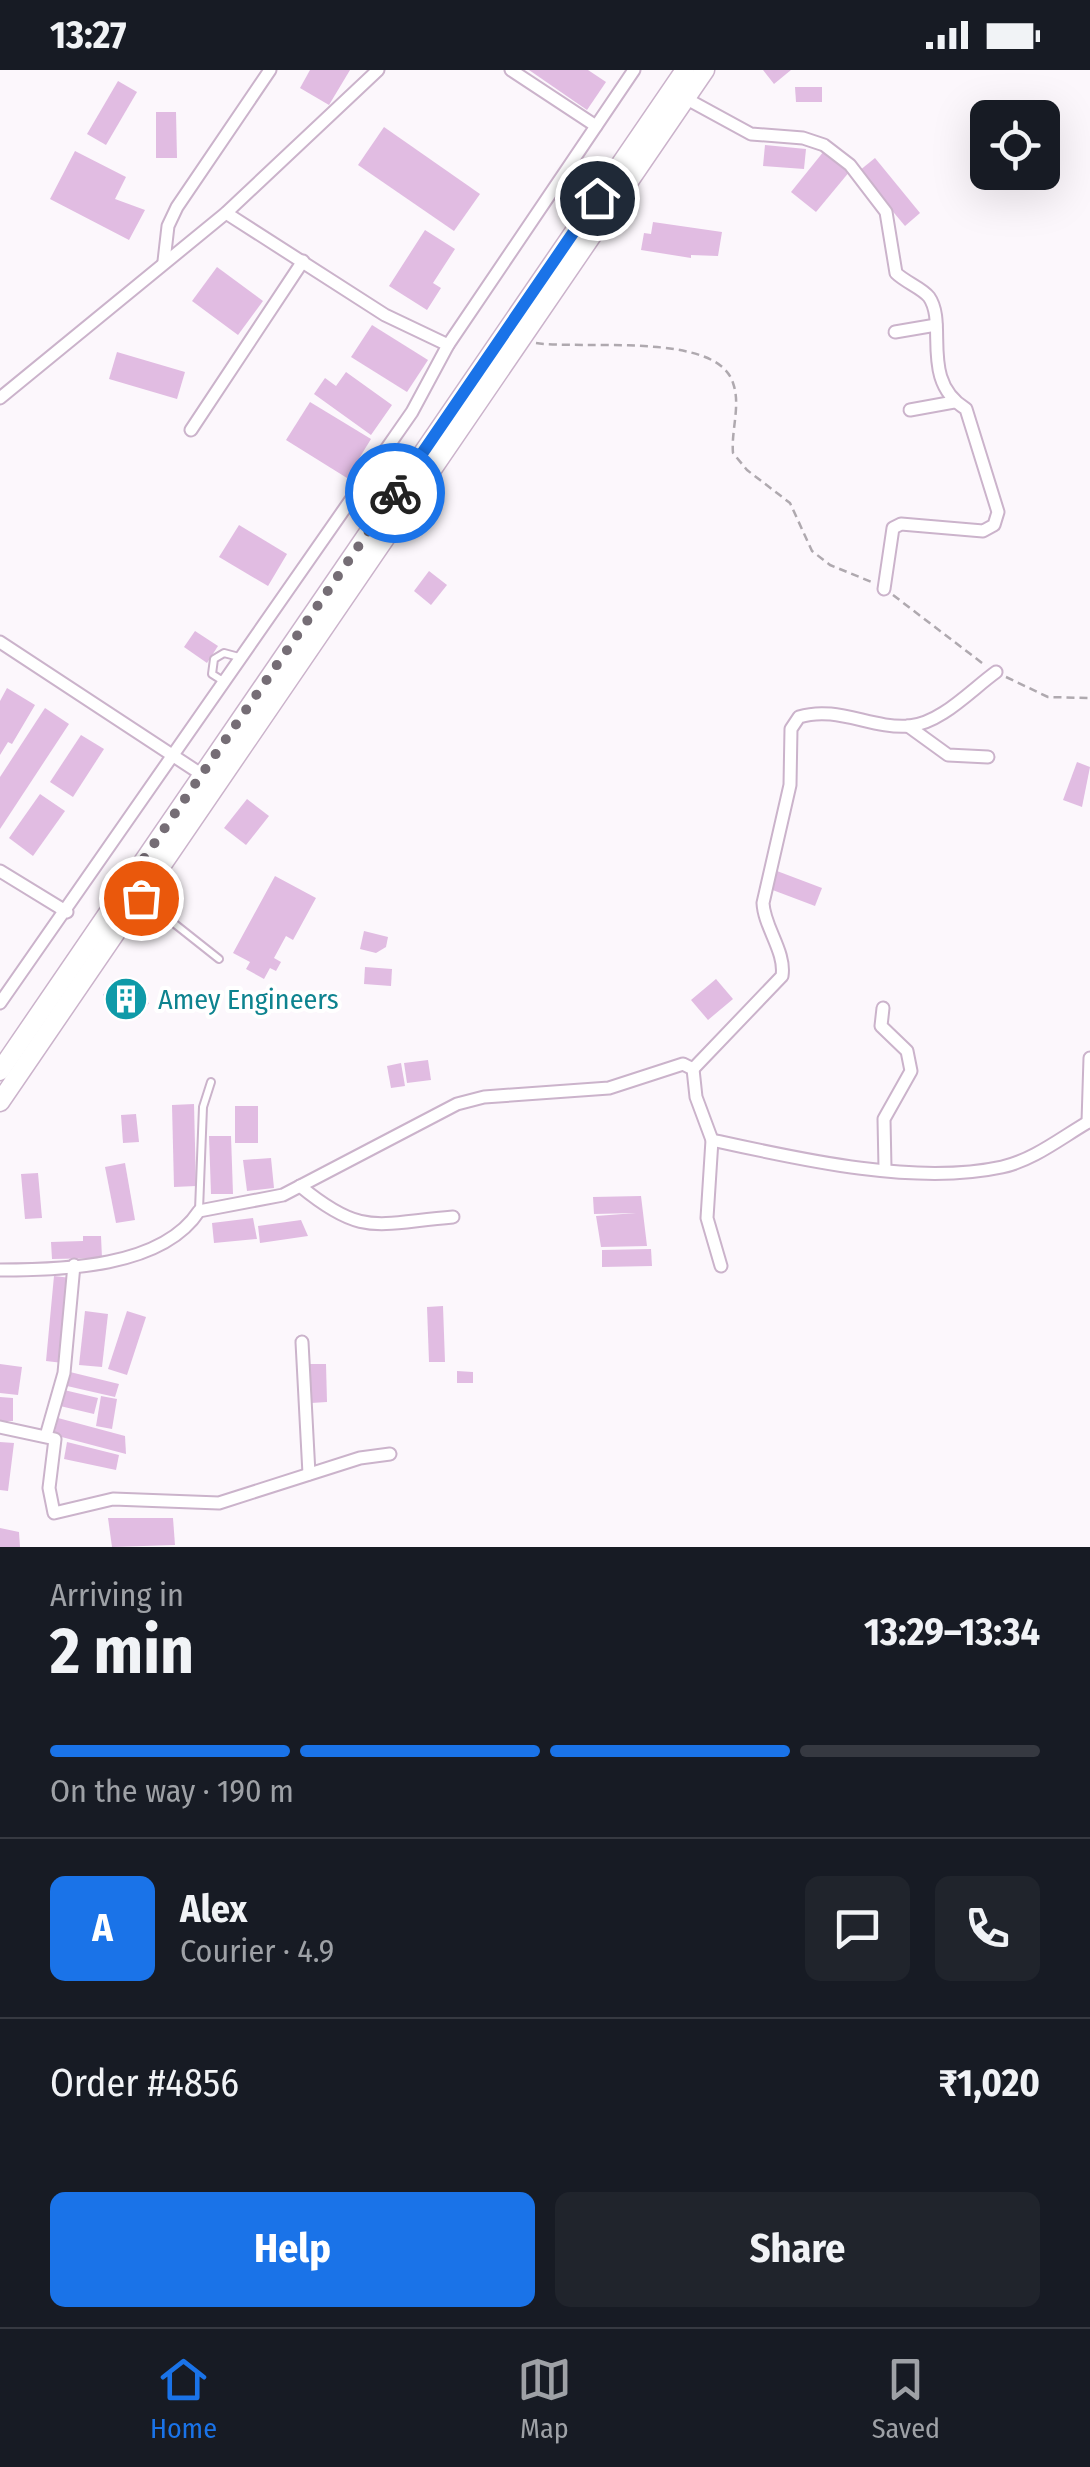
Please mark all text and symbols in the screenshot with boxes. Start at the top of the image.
text: 13:27 [50,12,126,58]
map controls [970,100,1060,190]
button: locate [970,100,1060,190]
pin [555,156,640,241]
icon: home [570,171,625,226]
courier [345,443,445,543]
icon: bike [368,466,423,521]
pin [99,856,184,941]
icon: bag [114,871,169,926]
building icon: Amey Engineers [103,976,149,1022]
place label: Amey Engineers [158,983,339,1016]
text: Arriving in [50,1576,184,1614]
text: 13:29–13:34 [864,1609,1040,1655]
text: 2 min [50,1612,194,1690]
text: On the way · 190 m [50,1772,294,1810]
button: chat [805,1876,910,1981]
button: phone [935,1876,1040,1981]
text: Alex [180,1886,247,1932]
text: A [92,1905,113,1951]
text: Courier · 4.9 [180,1932,334,1970]
text: Order #4856 [50,2060,239,2106]
text: ₹1,020 [939,2060,1040,2106]
button: Help [50,2192,535,2307]
button: Share [555,2192,1040,2307]
tab: Home [150,2352,217,2445]
tab: Map [517,2352,572,2445]
tab: Saved [872,2352,940,2445]

